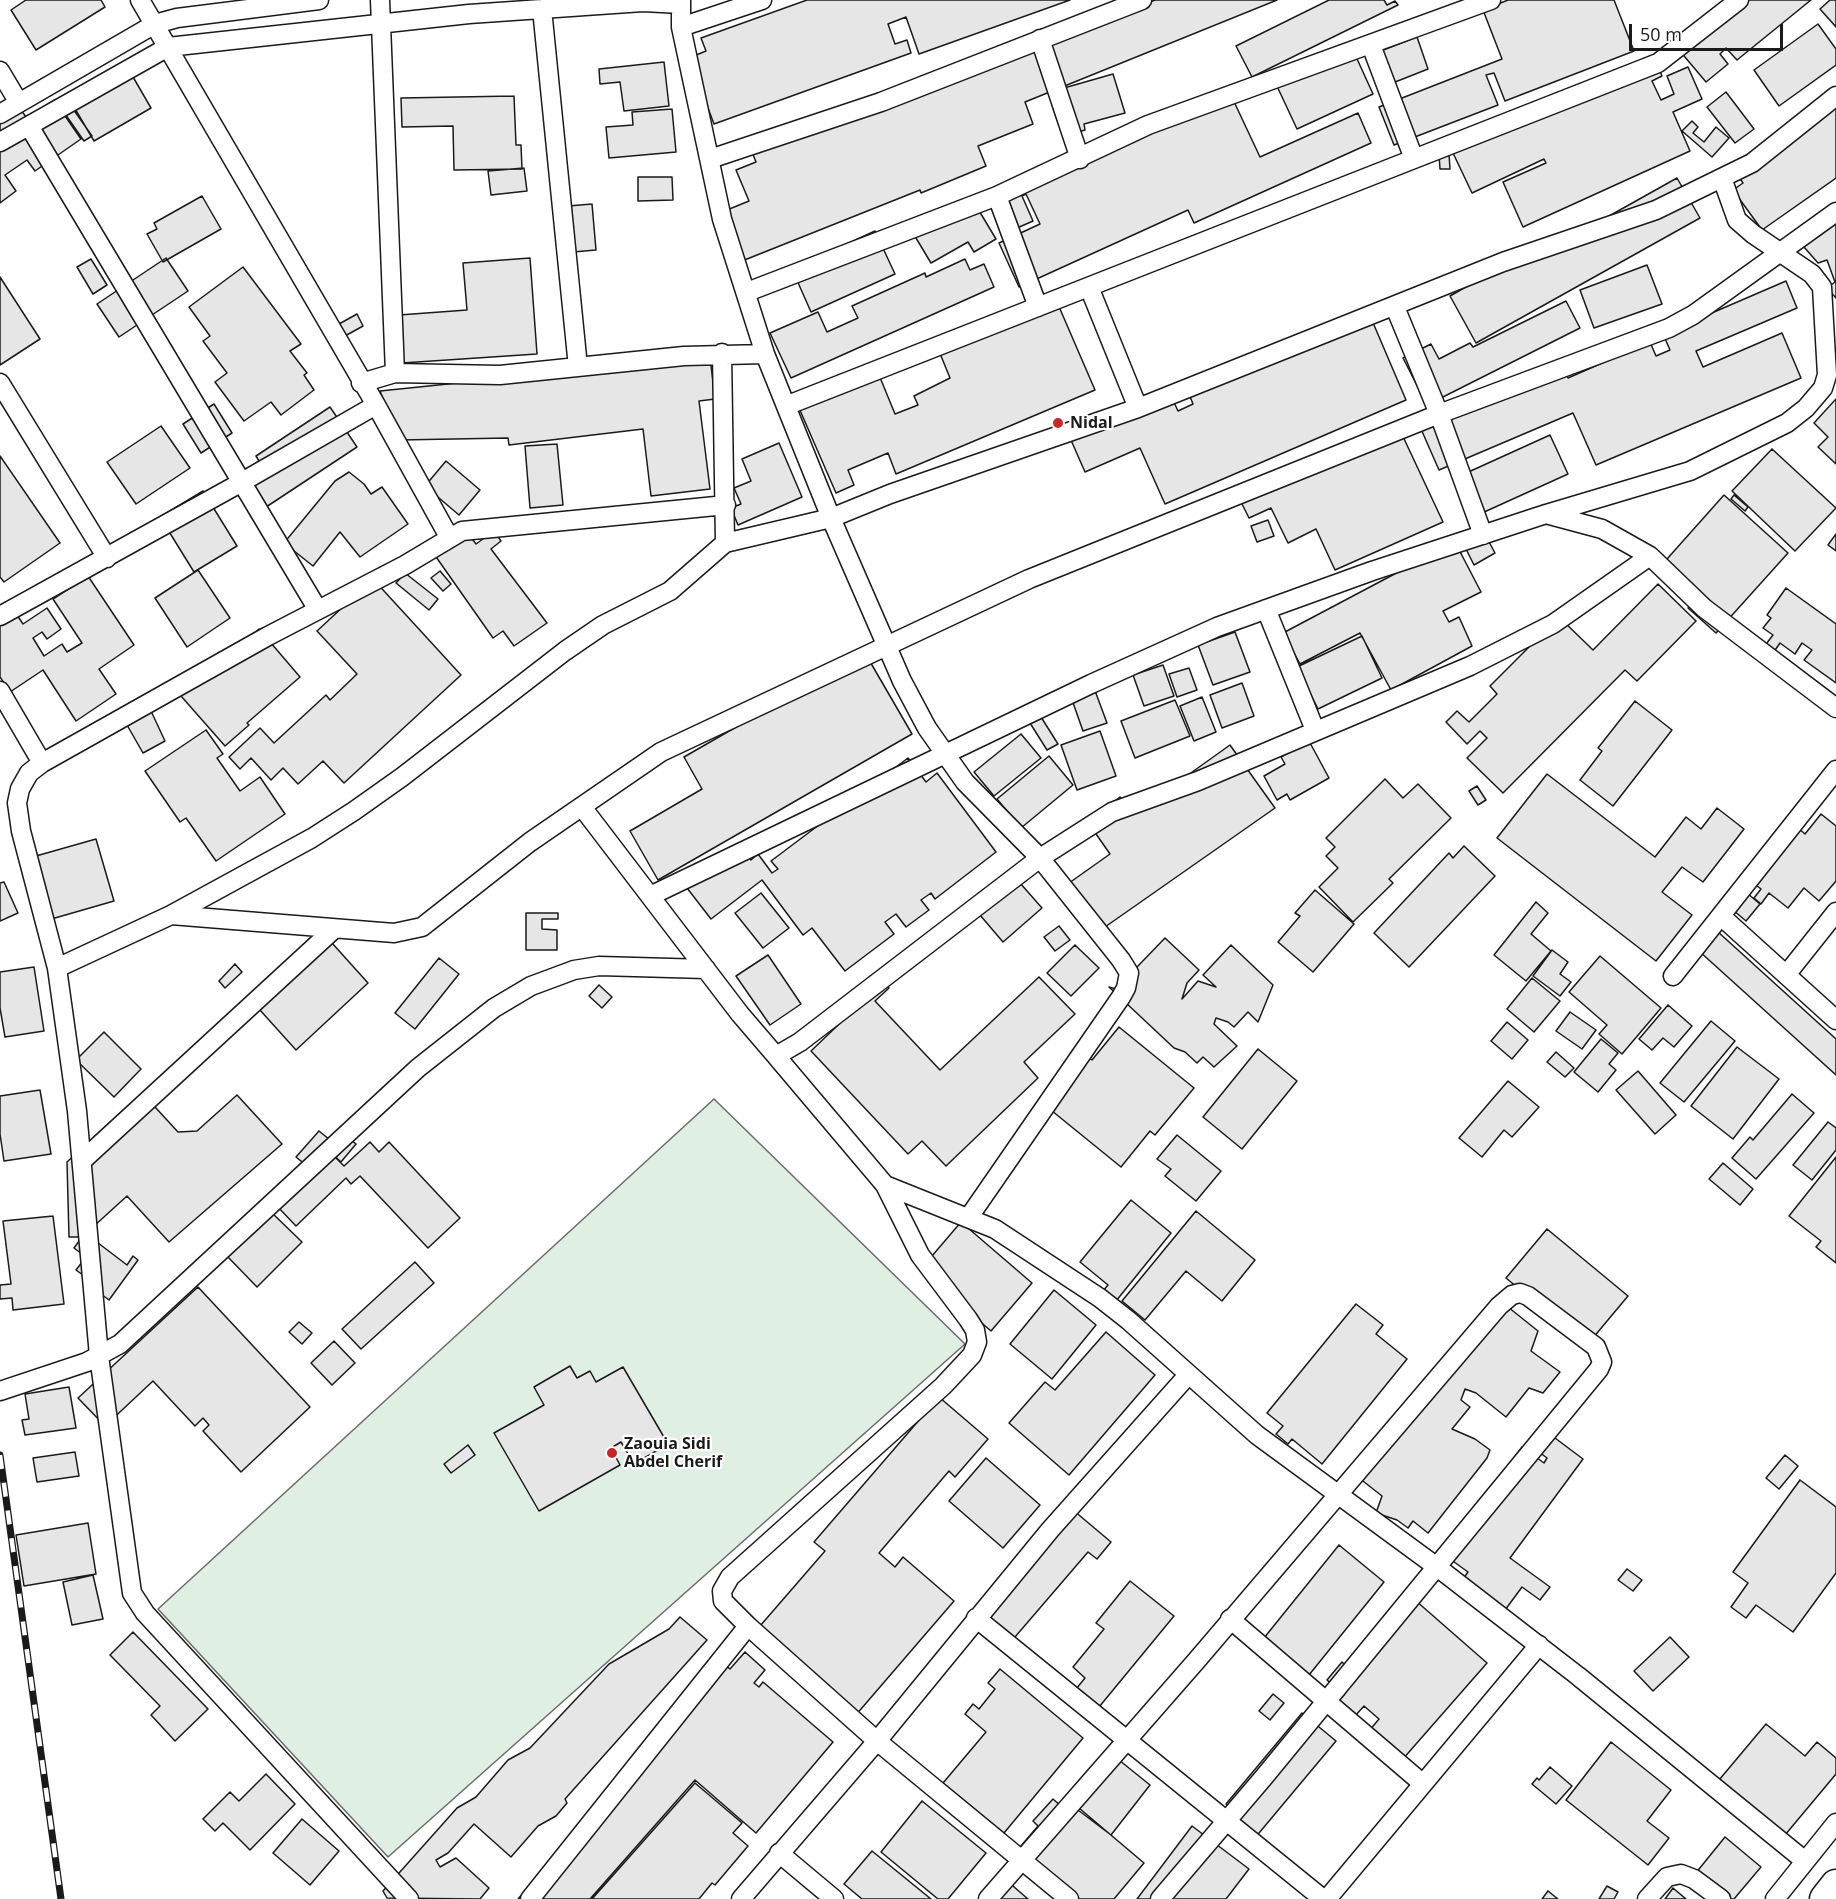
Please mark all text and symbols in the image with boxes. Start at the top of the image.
scale bar [1632,12,1786,50]
text: 50 m [1640,22,1682,46]
place label: Nidal [1070,413,1113,433]
marker: Nidal [1051,416,1065,430]
place label: Zaouia Sidi Abdel Cherif [624,1434,722,1472]
marker: Zaouia Sidi Abdel Cherif [605,1446,619,1460]

